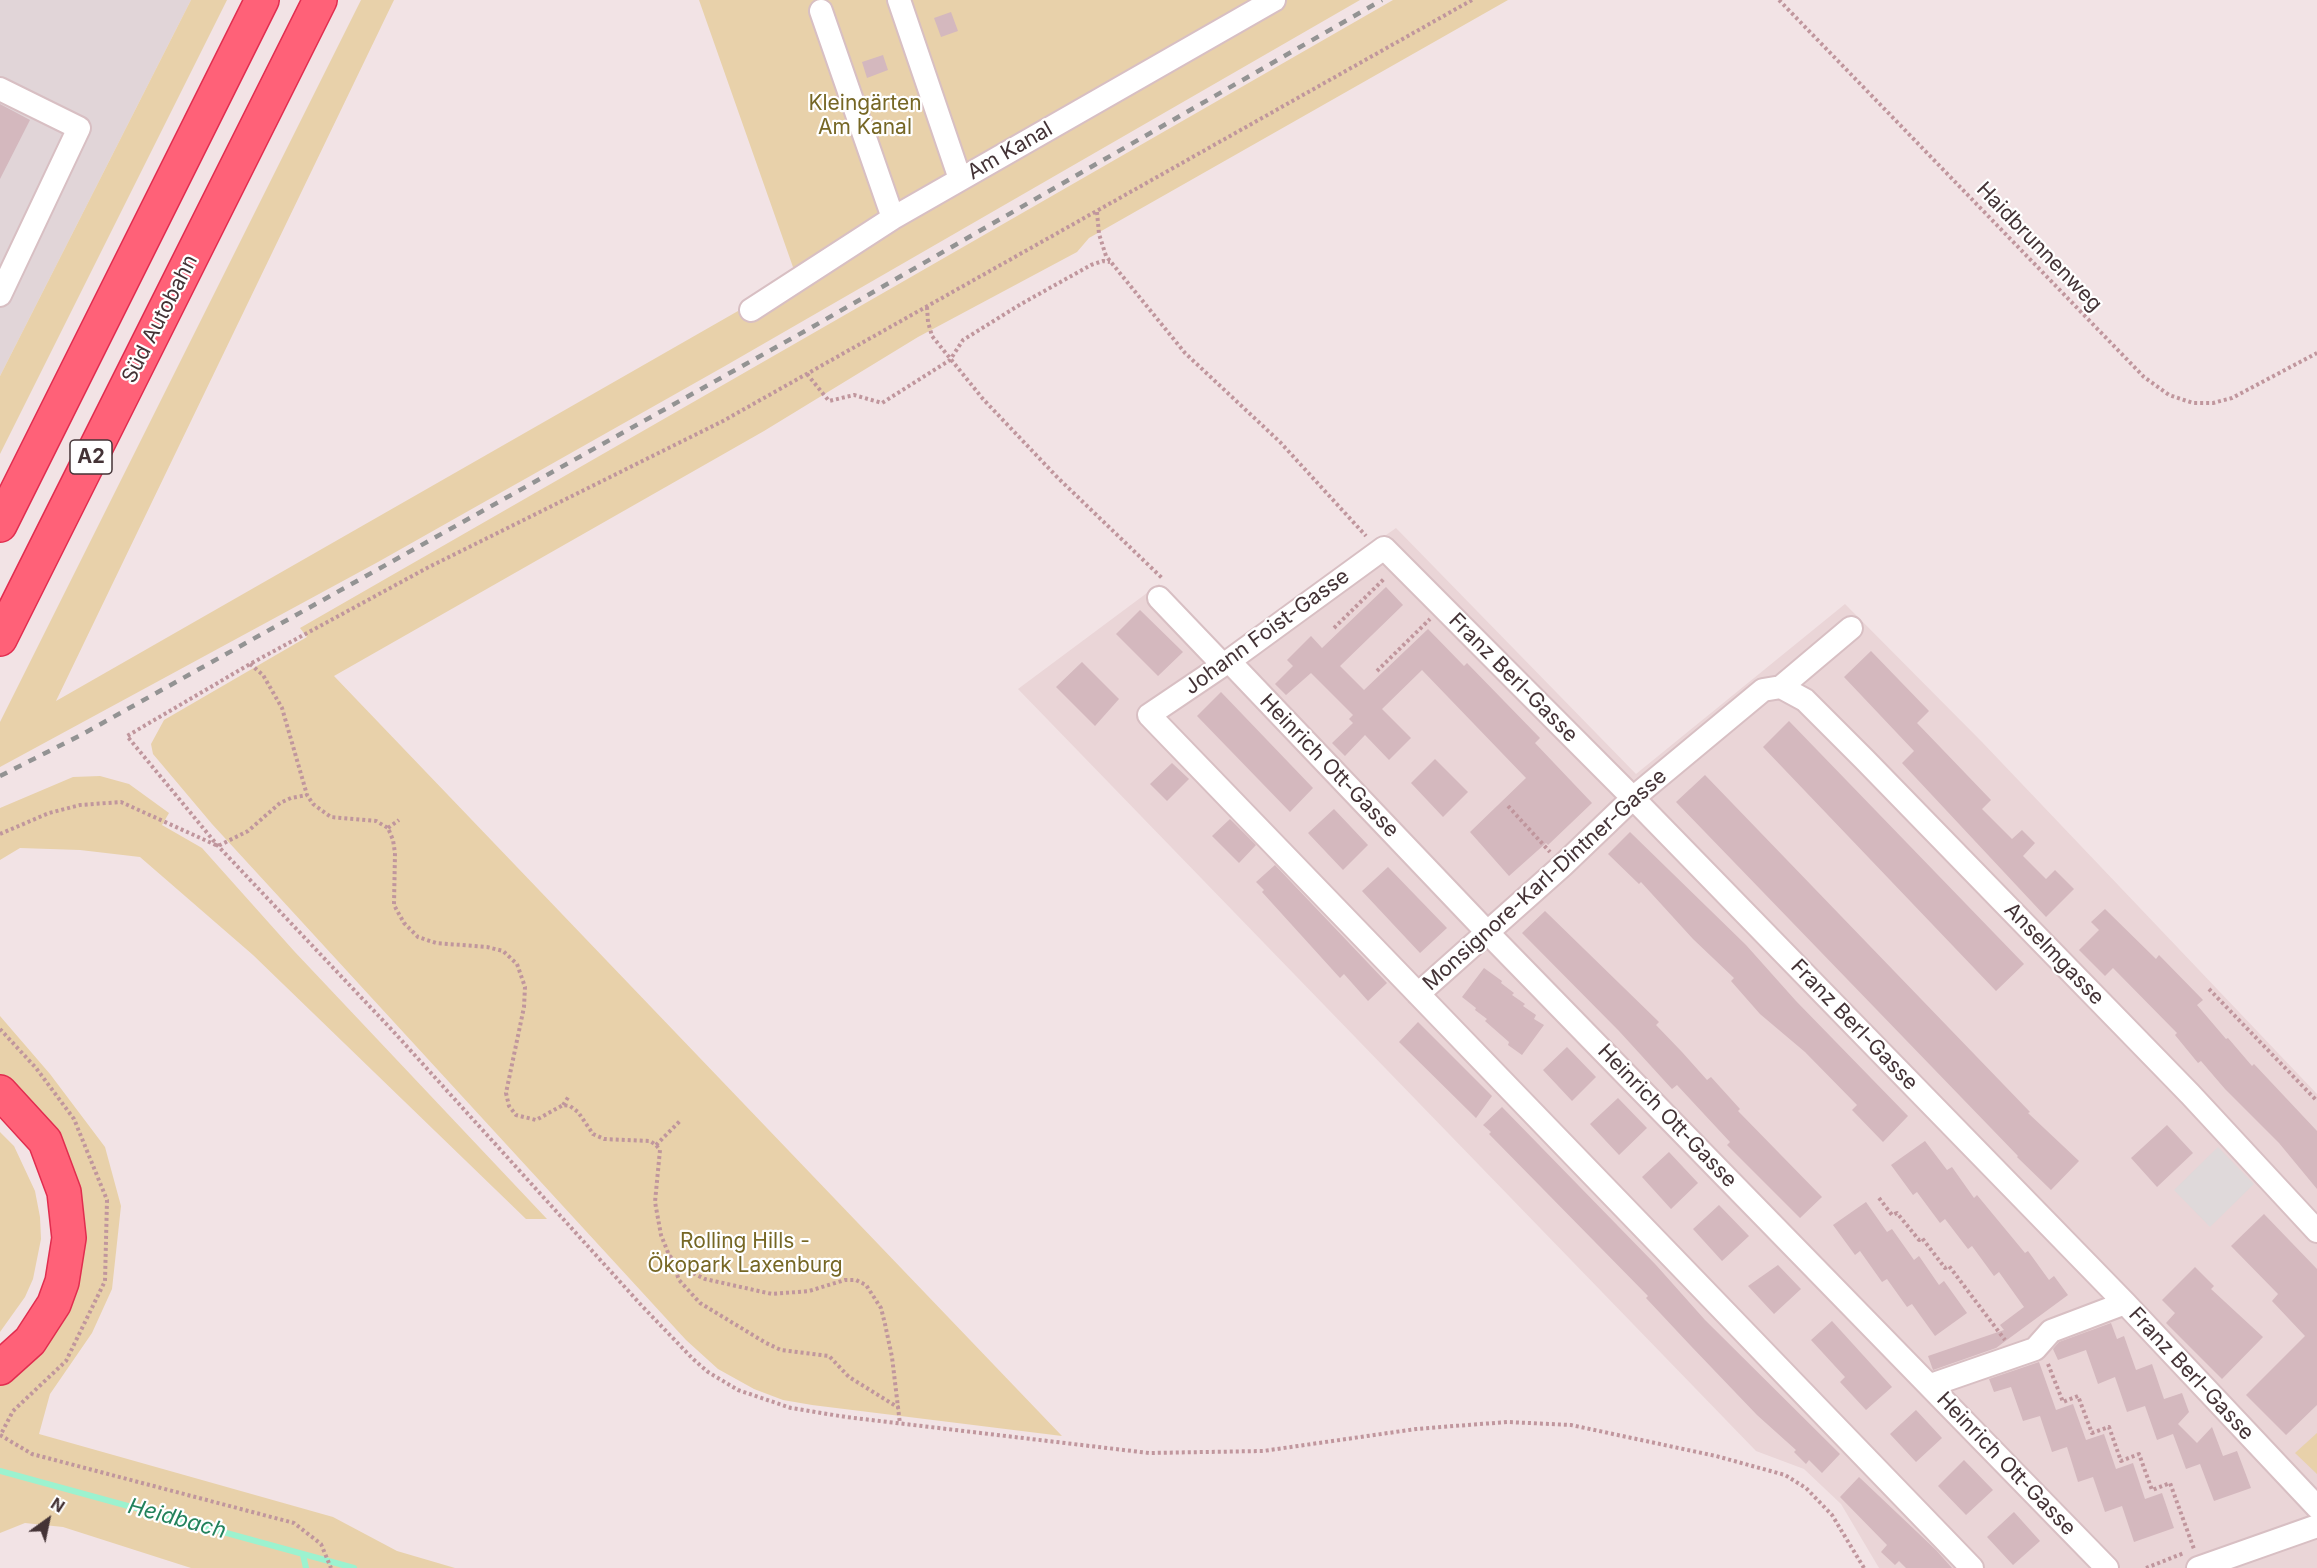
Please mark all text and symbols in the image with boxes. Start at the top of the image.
park label: Kleingärten Am Kanal [808,91,922,141]
street label: Am Kanal [963,117,1057,185]
street label: Haidbrunnenweg [1971,177,2107,317]
street label: Süd Autobahn [117,251,203,387]
road number: A2 [70,440,112,474]
street label: Johann Foist-Gasse [1180,564,1354,700]
street label: Franz Berl-Gasse [1443,608,1583,748]
street label: Heinrich Ott-Gasse [1254,689,1404,843]
street label: Monsignore-Karl-Dintner-Gasse [1418,764,1672,996]
street label: Anselmgasse [1999,897,2109,1011]
street label: Franz Berl-Gasse [1785,954,1923,1096]
street label: Heinrich Ott-Gasse [1592,1039,1742,1193]
park label: Rolling Hills - Ökopark Laxenburg [647,1229,843,1279]
street label: Franz Berl-Gasse [2123,1302,2259,1446]
street label: Heinrich Ott-Gasse [1931,1387,2081,1541]
north arrow [18,1490,78,1550]
text: N [47,1493,68,1517]
water label: Heidbach [125,1493,229,1545]

